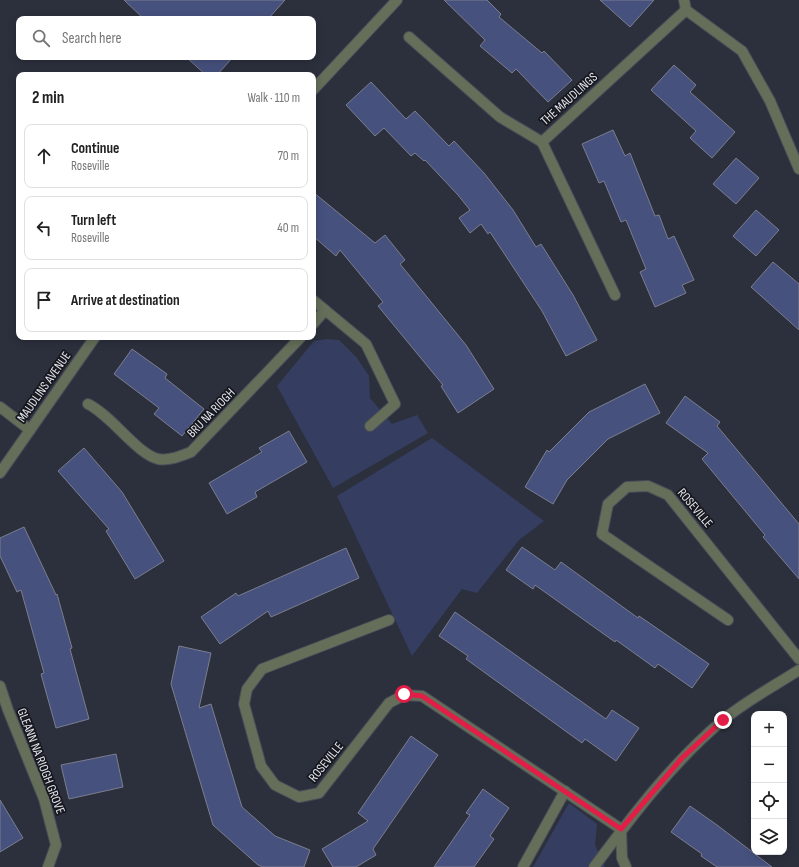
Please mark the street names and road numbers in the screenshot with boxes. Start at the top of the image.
street label: THE MAUDLINGS [537,69,601,129]
street label: MAUDLINS AVENUE [14,349,74,425]
street label: BRU NA RIOGH [183,385,239,441]
street label: ROSEVILLE [674,485,716,531]
street label: GLEANN NA RIOGH GROVE [13,706,69,816]
street label: ROSEVILLE [305,739,347,785]

